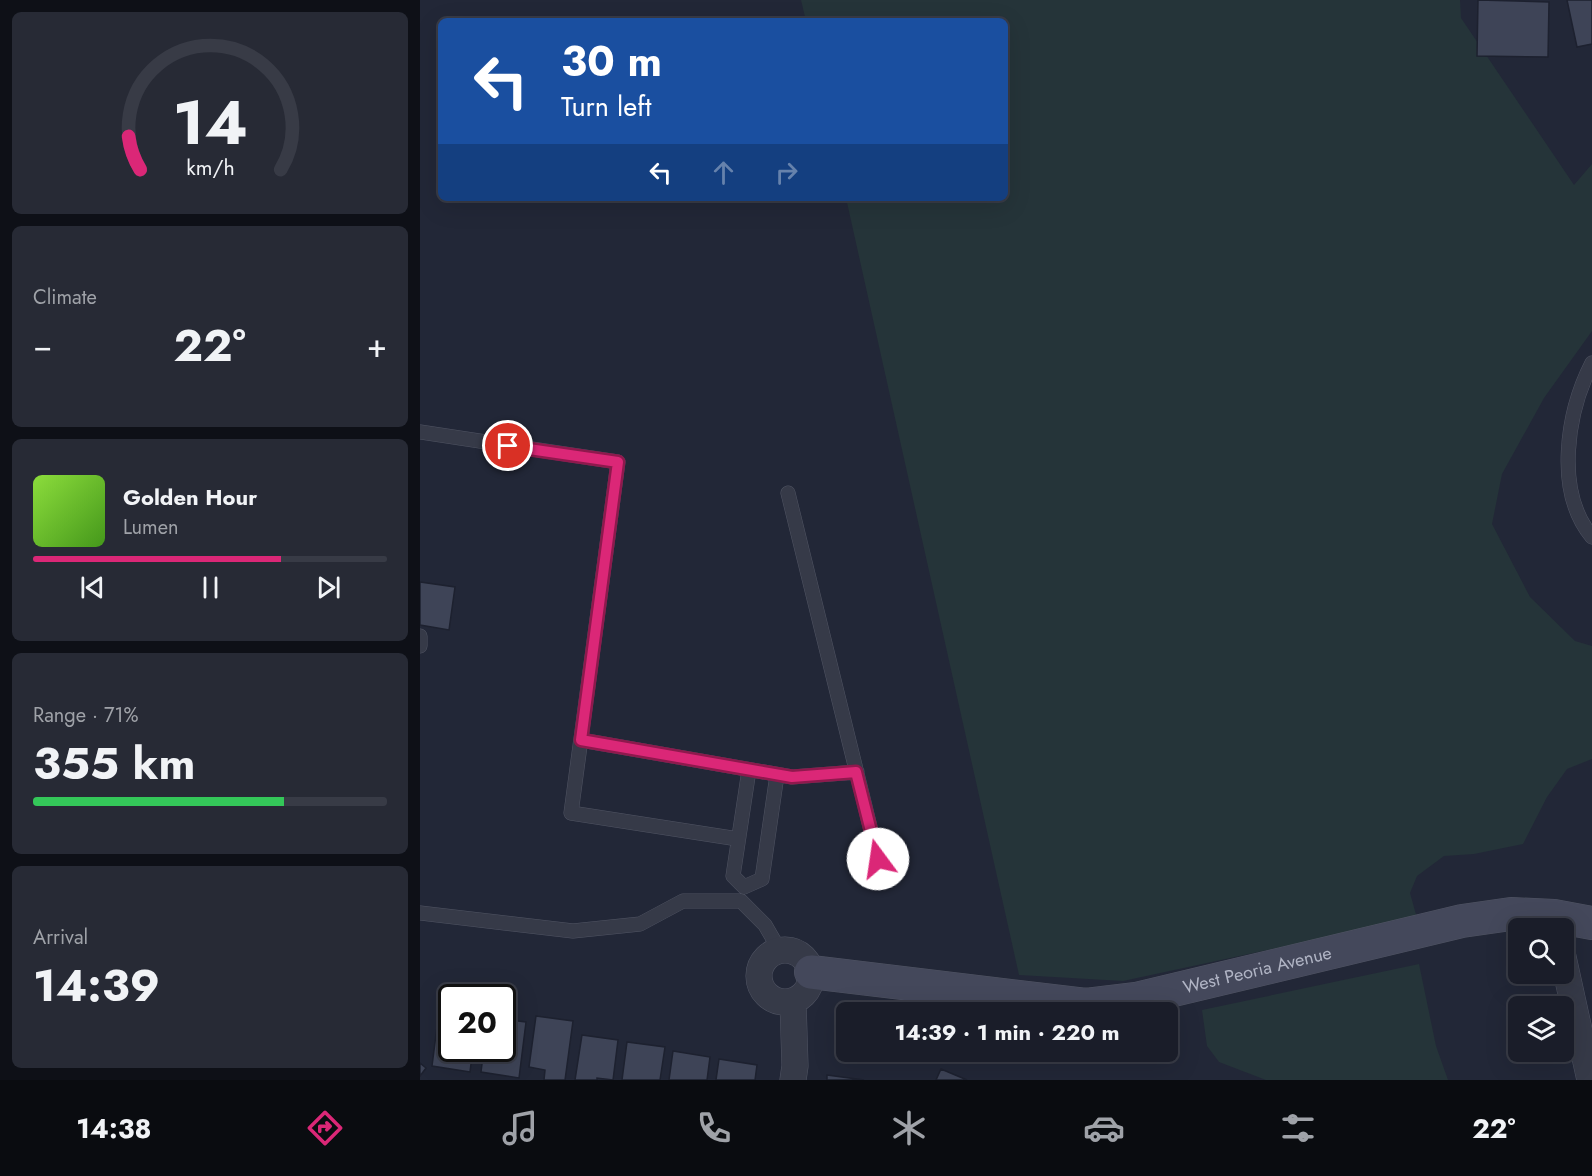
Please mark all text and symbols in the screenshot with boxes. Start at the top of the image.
text: 30 m [561,31,662,92]
icon: left [462,42,540,120]
text: 14 [172,77,248,167]
text: Turn left [561,87,651,126]
text: km/h [186,152,234,183]
icon: left [644,156,677,189]
icon: ahead [707,156,740,189]
icon: right [770,156,803,189]
text: Climate [33,283,97,312]
text: 22° [173,313,246,378]
text: − [33,322,52,369]
text: + [367,322,387,369]
pin [482,420,533,471]
icon: arrive [491,429,524,462]
text: Golden Hour [123,481,257,513]
text: Lumen [123,513,179,542]
icon: previous [76,571,109,604]
icon: pause [194,571,227,604]
icon: next [312,571,345,604]
text: Range · 71% [33,701,139,730]
text: 355 km [33,731,195,796]
position arrow [846,827,910,891]
map controls [1508,918,1574,1062]
button: search [1508,918,1574,984]
text: Arrival [33,923,88,952]
street label: West Peoria Avenue [1180,940,1334,1000]
text: 14:39 [33,953,160,1018]
speed limit sign: 20 [438,984,516,1062]
button: layers [1508,996,1574,1062]
text: 14:39 · 1 min · 220 m [894,1016,1120,1048]
icon: directions [304,1107,346,1149]
icon: music [499,1107,541,1149]
icon: phone [693,1107,735,1149]
icon: climate [888,1107,930,1149]
icon: car [1083,1107,1125,1149]
icon: filters [1277,1107,1319,1149]
text: 14:38 [76,1109,151,1148]
text: 22° [1472,1109,1516,1148]

